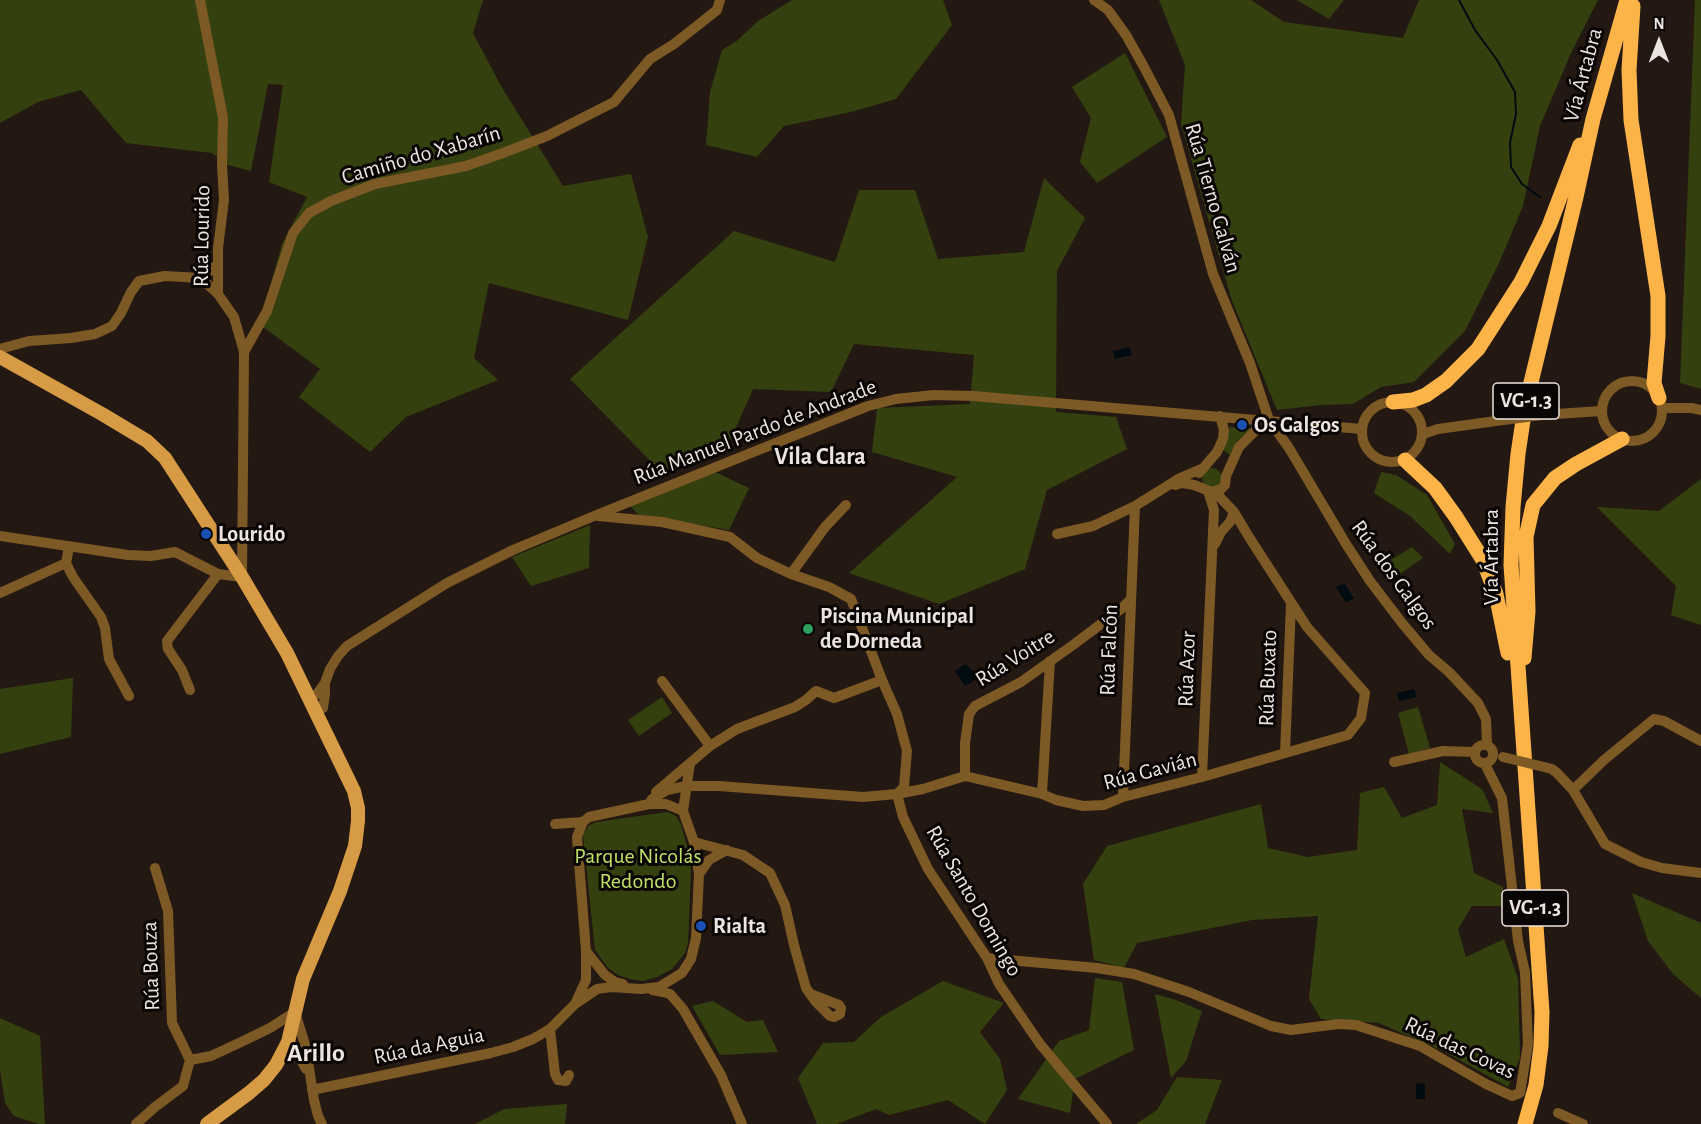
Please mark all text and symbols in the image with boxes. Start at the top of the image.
north arrow [1629,12,1689,72]
text: N [1653,16,1665,32]
street label: Vía Ártabra [1558,25,1608,125]
street label: Camiño do Xabarín [339,120,503,190]
street label: Rúa Tierno Galván [1179,120,1247,276]
street label: Rúa Lourido [188,185,216,287]
street label: Rúa Manuel Pardo de Andrade [630,373,880,491]
road number: VG-1.3 [1493,383,1559,419]
place label: Os Galgos [1254,412,1339,438]
marker: Os Galgos [1235,418,1249,432]
district label: Vila Clara [774,443,866,471]
street label: Vía Ártabra [1478,509,1504,605]
street label: Rúa dos Galgos [1345,515,1443,635]
place label: Lourido [218,521,285,547]
marker: Lourido [199,527,213,541]
place label: Piscina Municipal de Dorneda [820,603,974,654]
street label: Rúa Falcón [1094,604,1124,696]
marker: Piscina Municipal de Dorneda [801,622,815,636]
street label: Rúa Voitre [970,623,1060,693]
street label: Rúa Buxato [1253,629,1283,727]
street label: Rúa Azor [1172,631,1202,707]
street label: Rúa Gavián [1100,746,1200,796]
street label: Rúa Santo Domingo [920,821,1028,981]
park label: Parque Nicolás Redondo [574,843,702,894]
road number: VG-1.3 [1502,890,1568,926]
place label: Rialta [713,913,766,939]
marker: Rialta [694,919,708,933]
street label: Rúa Bouza [136,921,166,1011]
street label: Rúa das Covas [1401,1011,1519,1085]
street label: Rúa da Aguia [371,1021,487,1071]
district label: Arillo [287,1037,345,1069]

